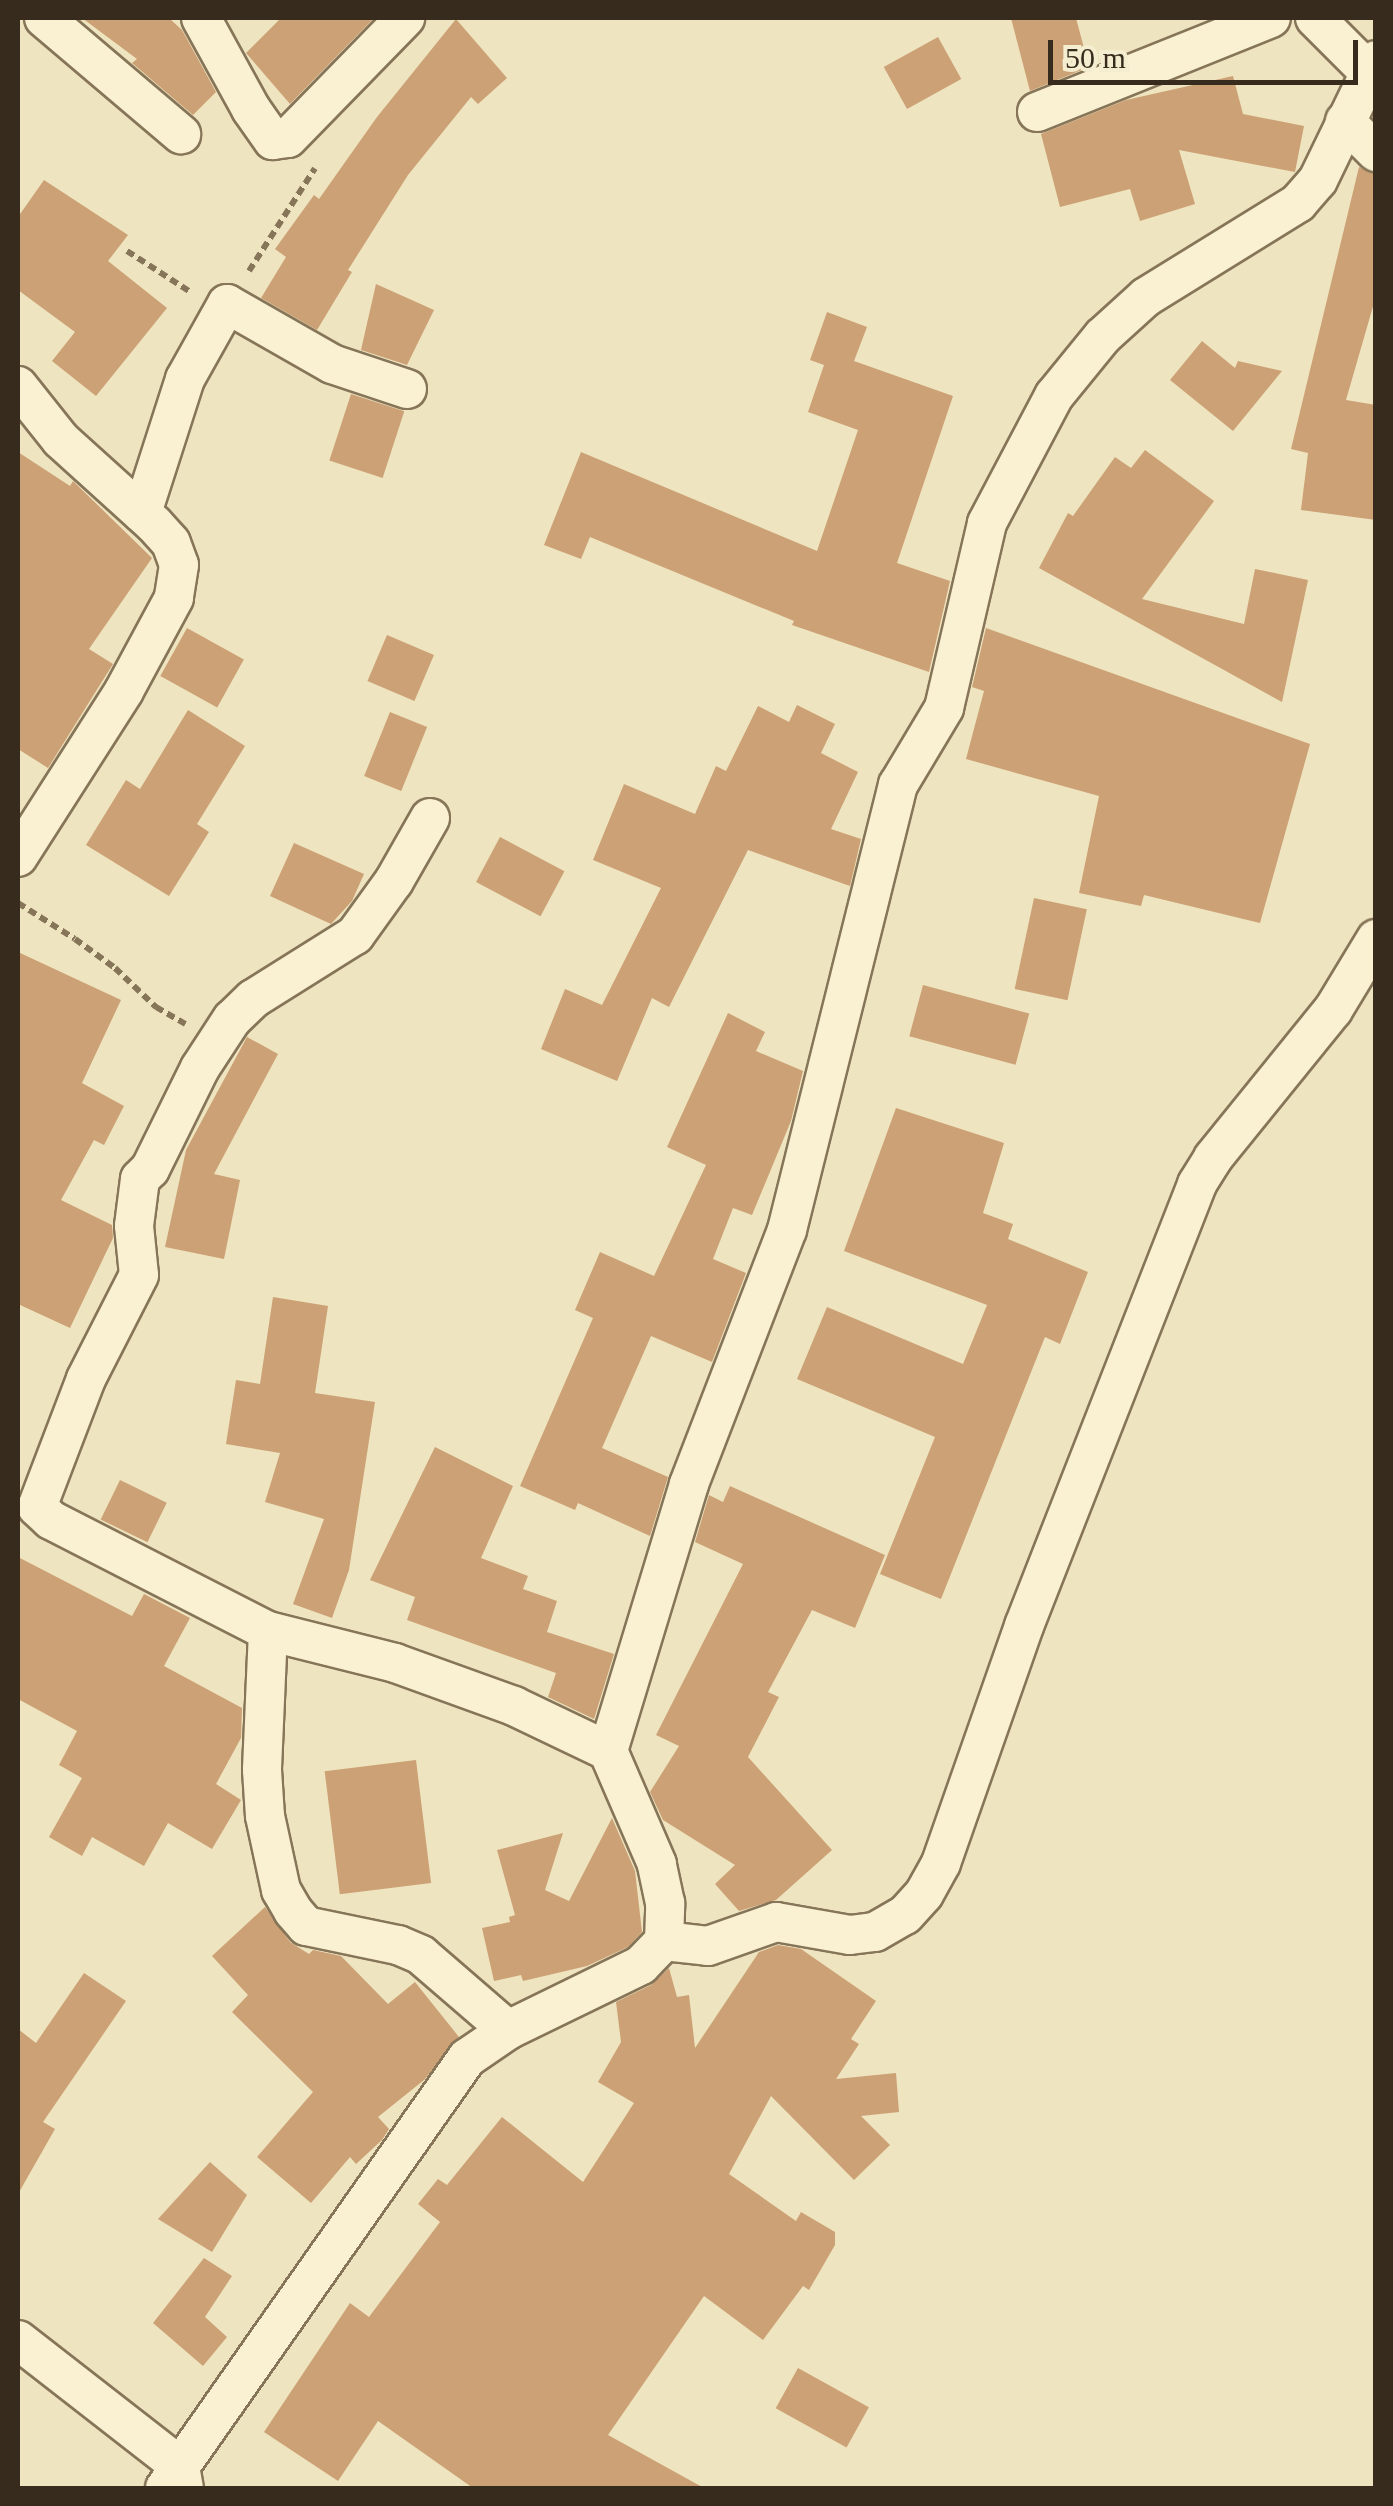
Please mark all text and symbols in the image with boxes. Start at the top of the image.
scale bar [1053,20,1363,82]
text: 50 m [1065,41,1126,74]

